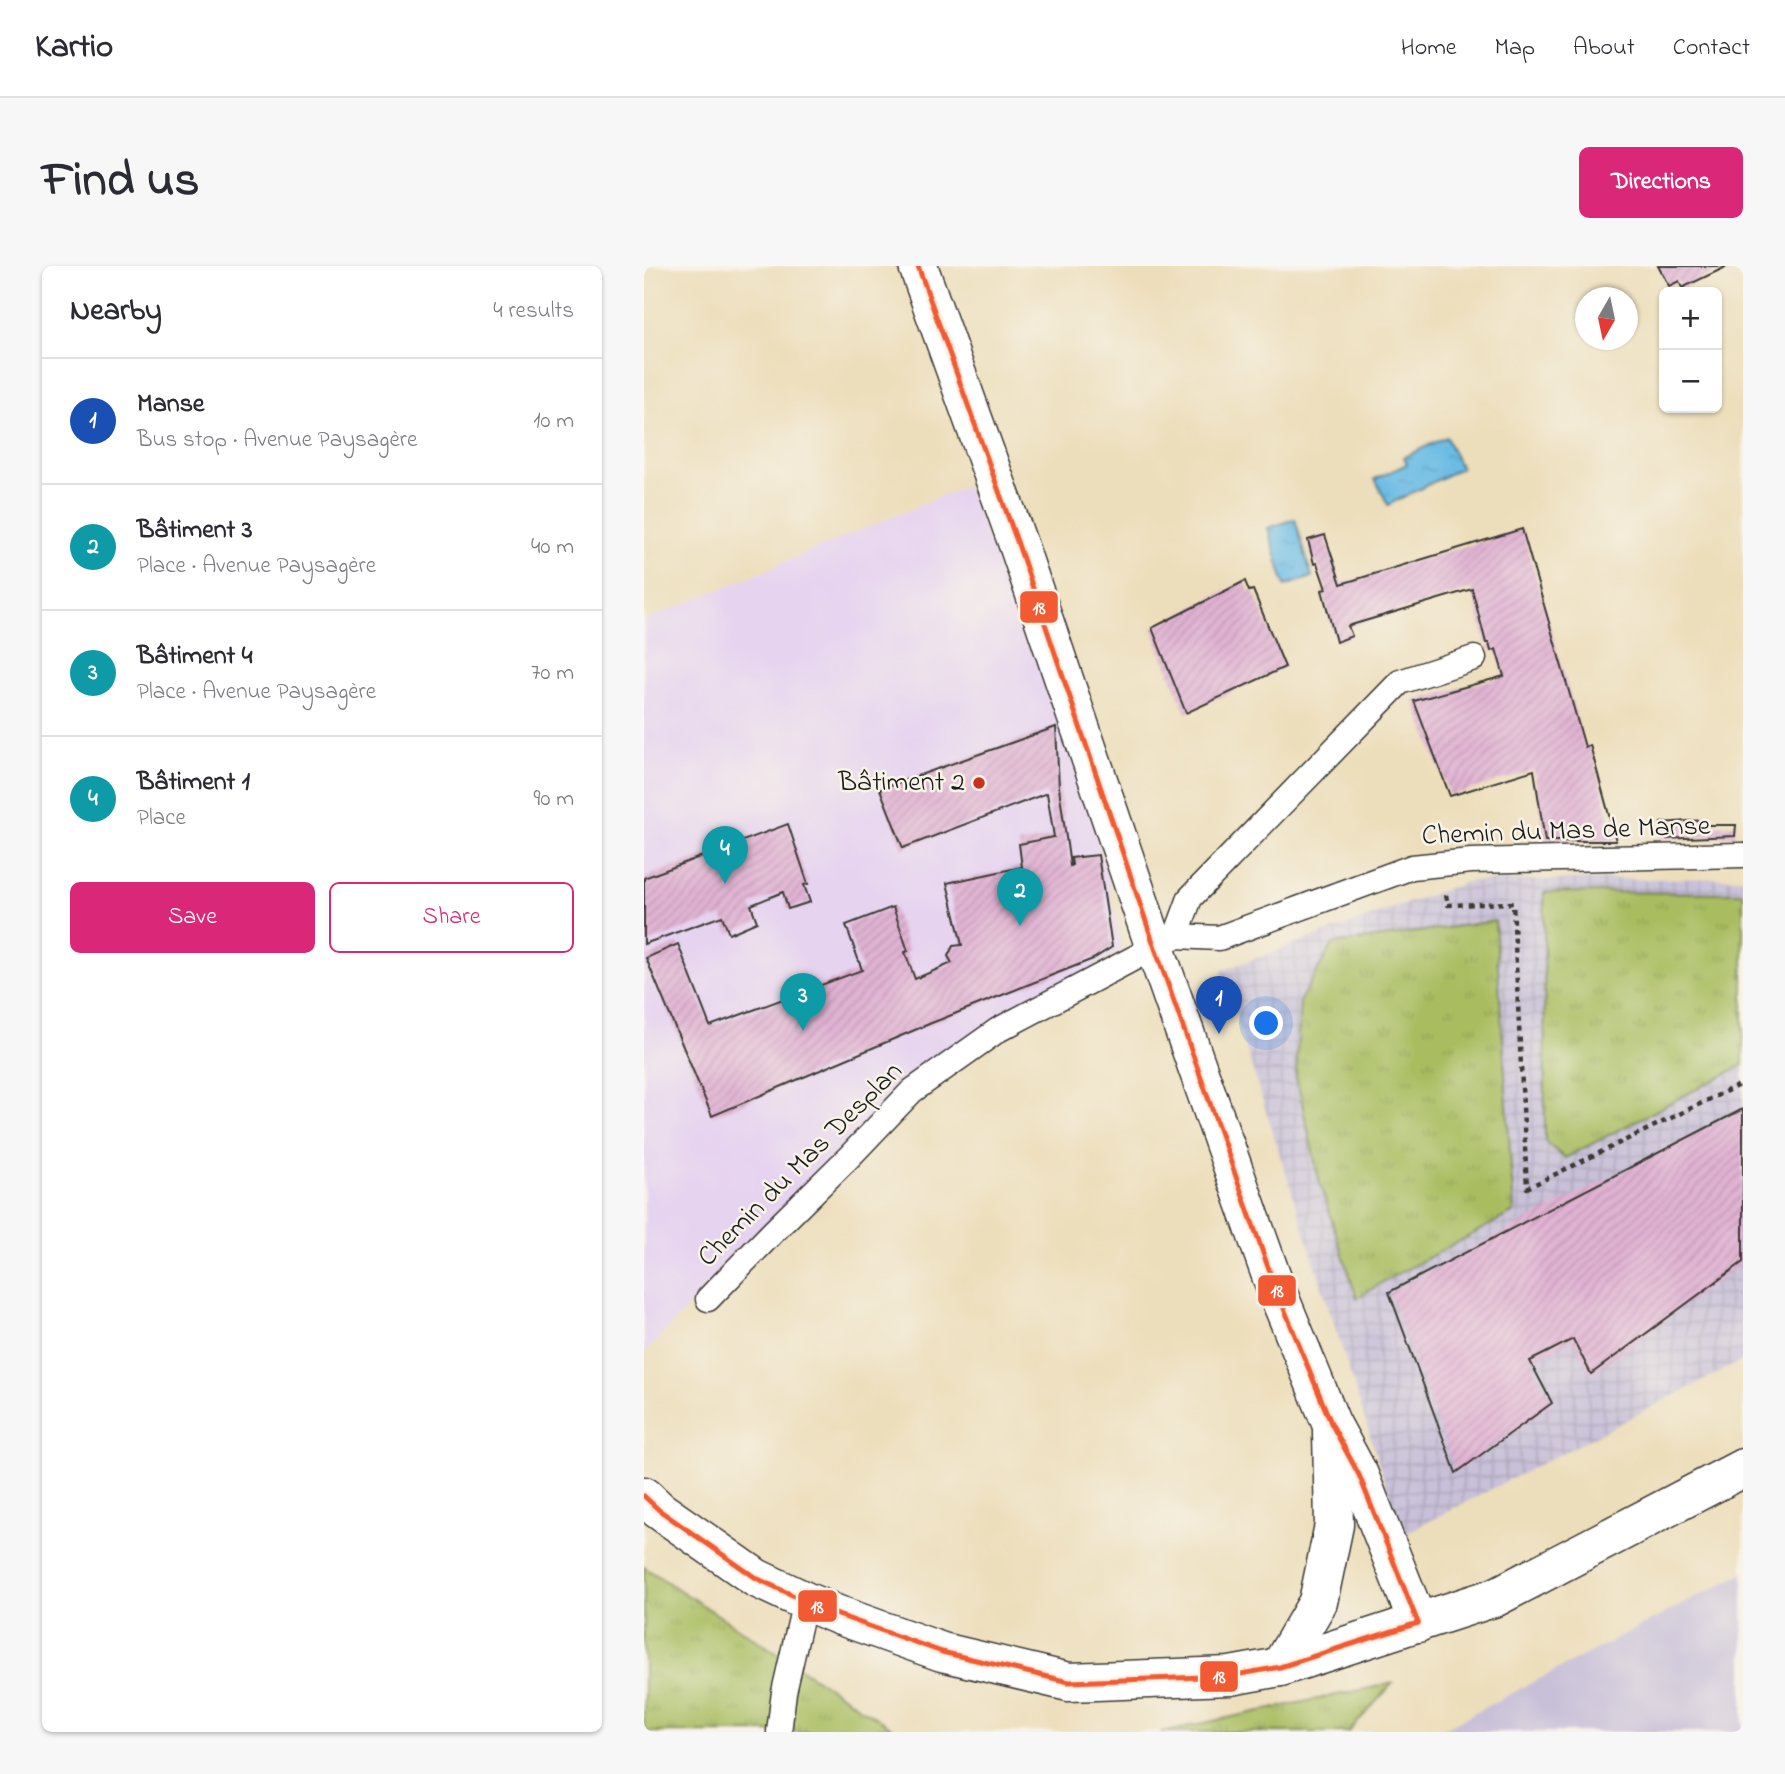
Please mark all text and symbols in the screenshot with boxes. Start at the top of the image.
text: Kartio [35,24,113,72]
text: Home [1401,31,1457,66]
text: Map [1495,31,1535,66]
text: About [1573,31,1635,66]
text: Contact [1673,31,1750,66]
text: Find us [42,146,199,218]
button: Directions [1579,147,1743,218]
north arrow [1575,287,1638,350]
map controls [1659,287,1722,413]
button: + [1659,287,1722,350]
text: Nearby [70,290,162,334]
text: 4 results [493,295,574,328]
button: − [1659,350,1722,413]
text: Manse [137,386,205,424]
text: 1 [89,405,97,438]
text: 10 m [533,405,574,438]
text: Bus stop · Avenue Paysagère [137,424,417,457]
text: Bâtiment 3 [137,512,253,550]
text: 2 [87,531,99,564]
text: 40 m [531,531,574,564]
text: Place · Avenue Paysagère [137,550,376,583]
line badge: 18 [1019,590,1059,624]
text: 18 [1032,596,1046,623]
text: Bâtiment 4 [137,638,253,676]
text: 3 [88,657,98,690]
text: 70 m [531,657,574,690]
text: Place · Avenue Paysagère [137,676,376,709]
place label: Bâtiment 2 [837,763,965,804]
text: Bâtiment 1 [137,764,250,802]
marker: Bâtiment 2 [971,775,987,791]
text: 4 [88,783,98,816]
text: 90 m [534,783,574,816]
text: Place [137,802,186,835]
street label: Chemin du Mas de Manse [1421,806,1711,858]
pin: 4 [702,826,748,884]
pin: 2 [997,868,1043,926]
button: Save [70,882,315,953]
button: Share [329,882,574,953]
pin: 3 [780,973,826,1031]
pin: 1 [1196,976,1242,1034]
your location [1249,1006,1283,1040]
street label: Chemin du Mas Desplan [689,1053,913,1277]
line badge: 18 [1257,1274,1297,1307]
text: 18 [1270,1279,1284,1306]
line badge: 18 [797,1589,838,1623]
text: 18 [810,1595,824,1622]
line badge: 18 [1199,1660,1239,1693]
text: 18 [1212,1665,1226,1692]

